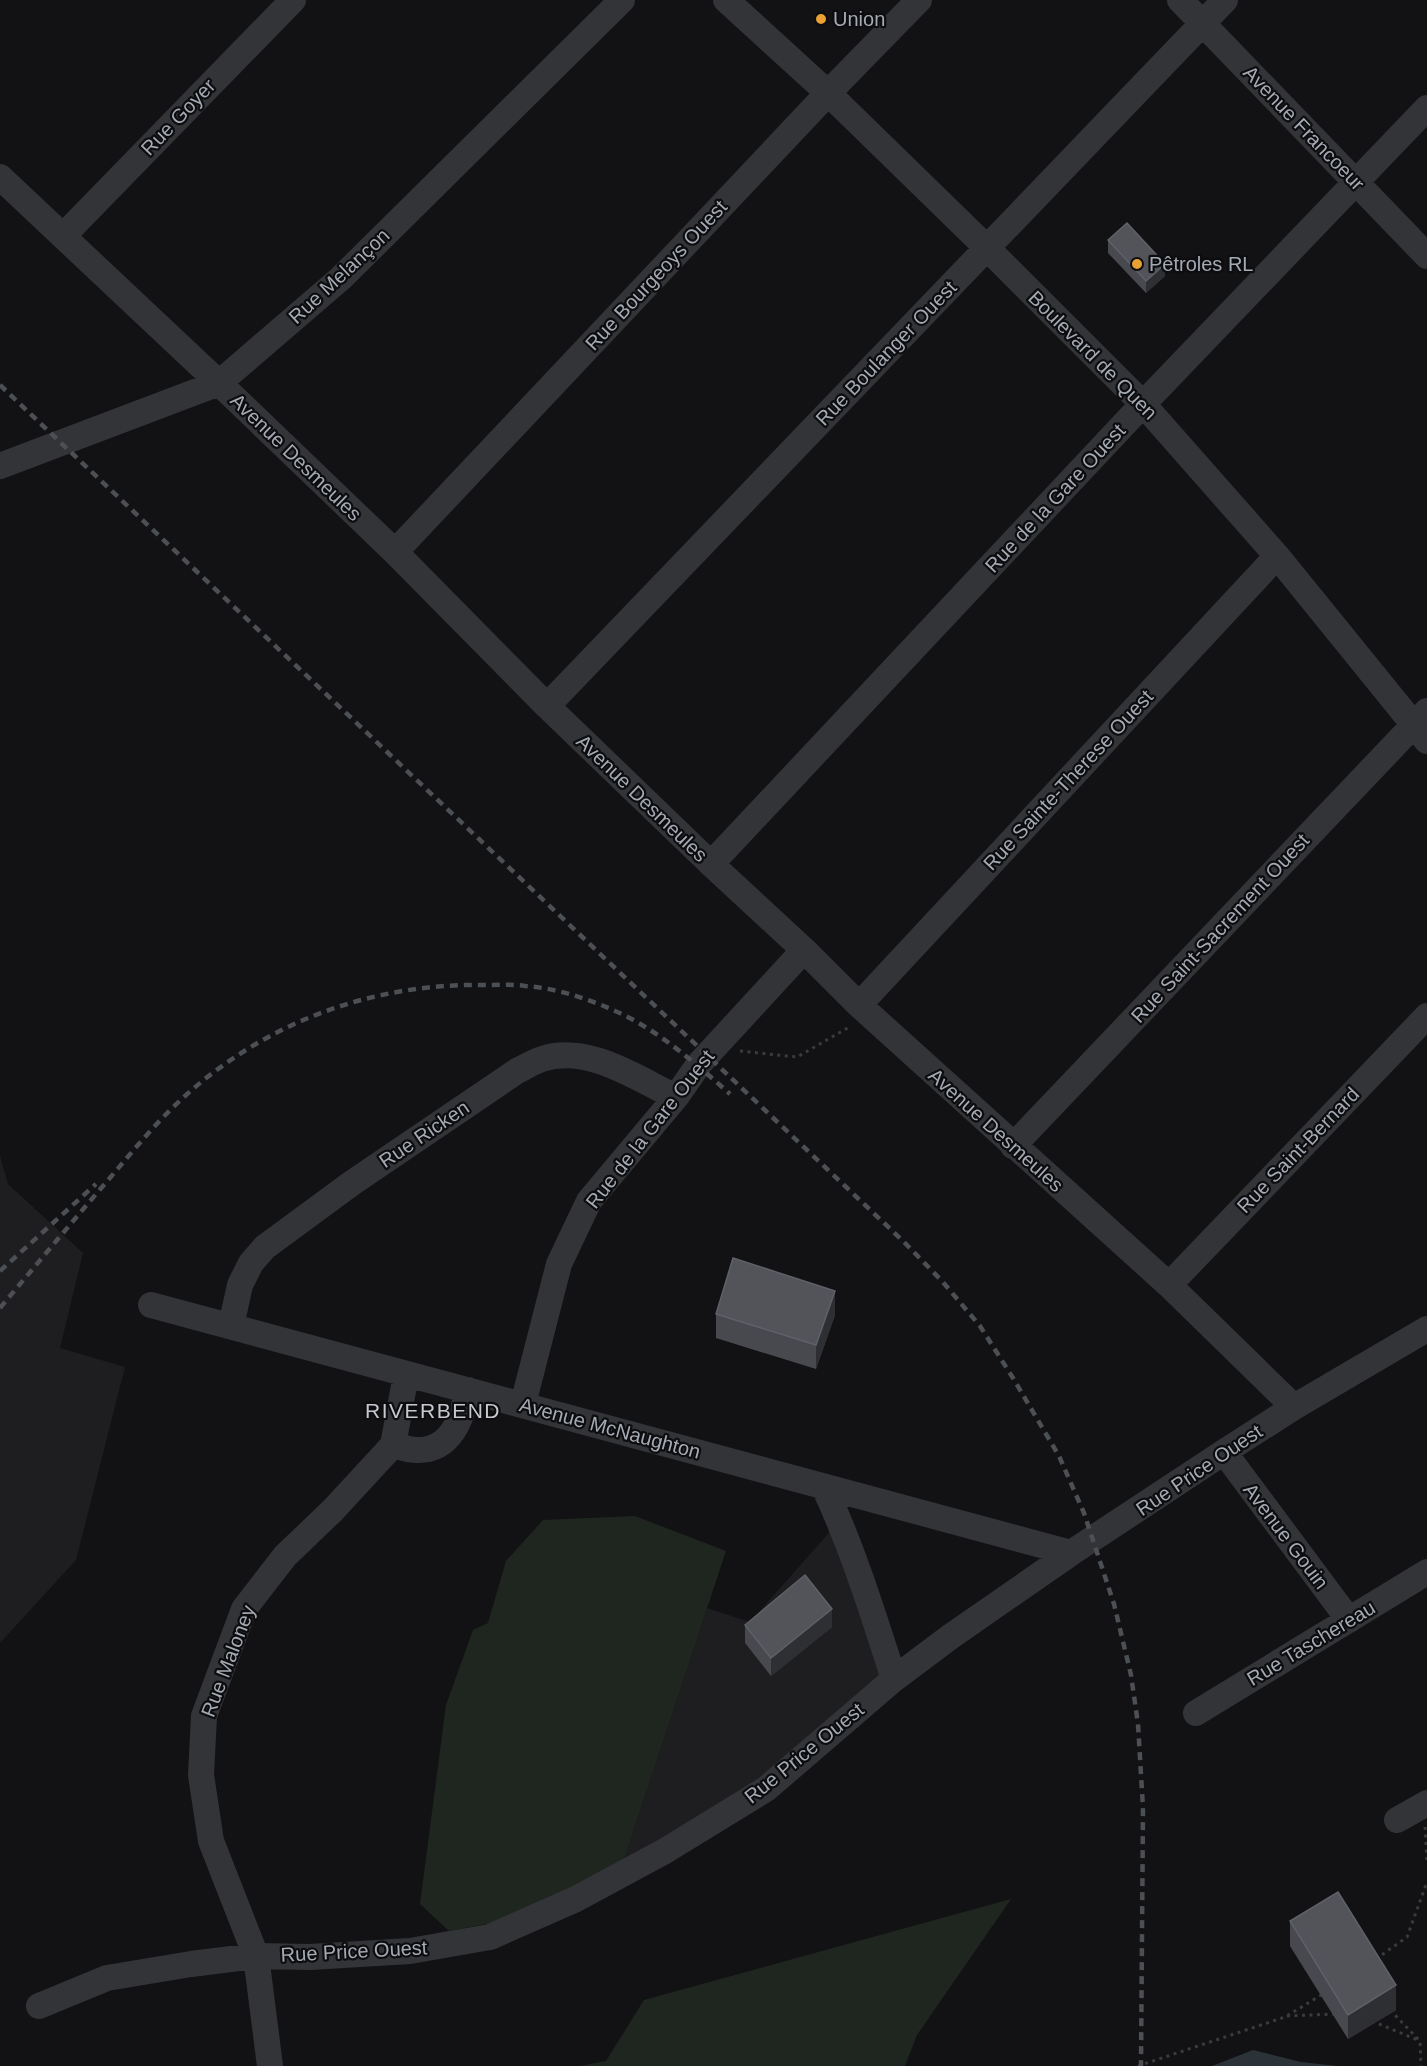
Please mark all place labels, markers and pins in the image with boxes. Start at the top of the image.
place label: Union [833,8,885,30]
marker: Union [814,12,828,26]
place label: Pêtroles RL [1149,253,1254,275]
marker: Pêtroles RL [1130,257,1144,271]

